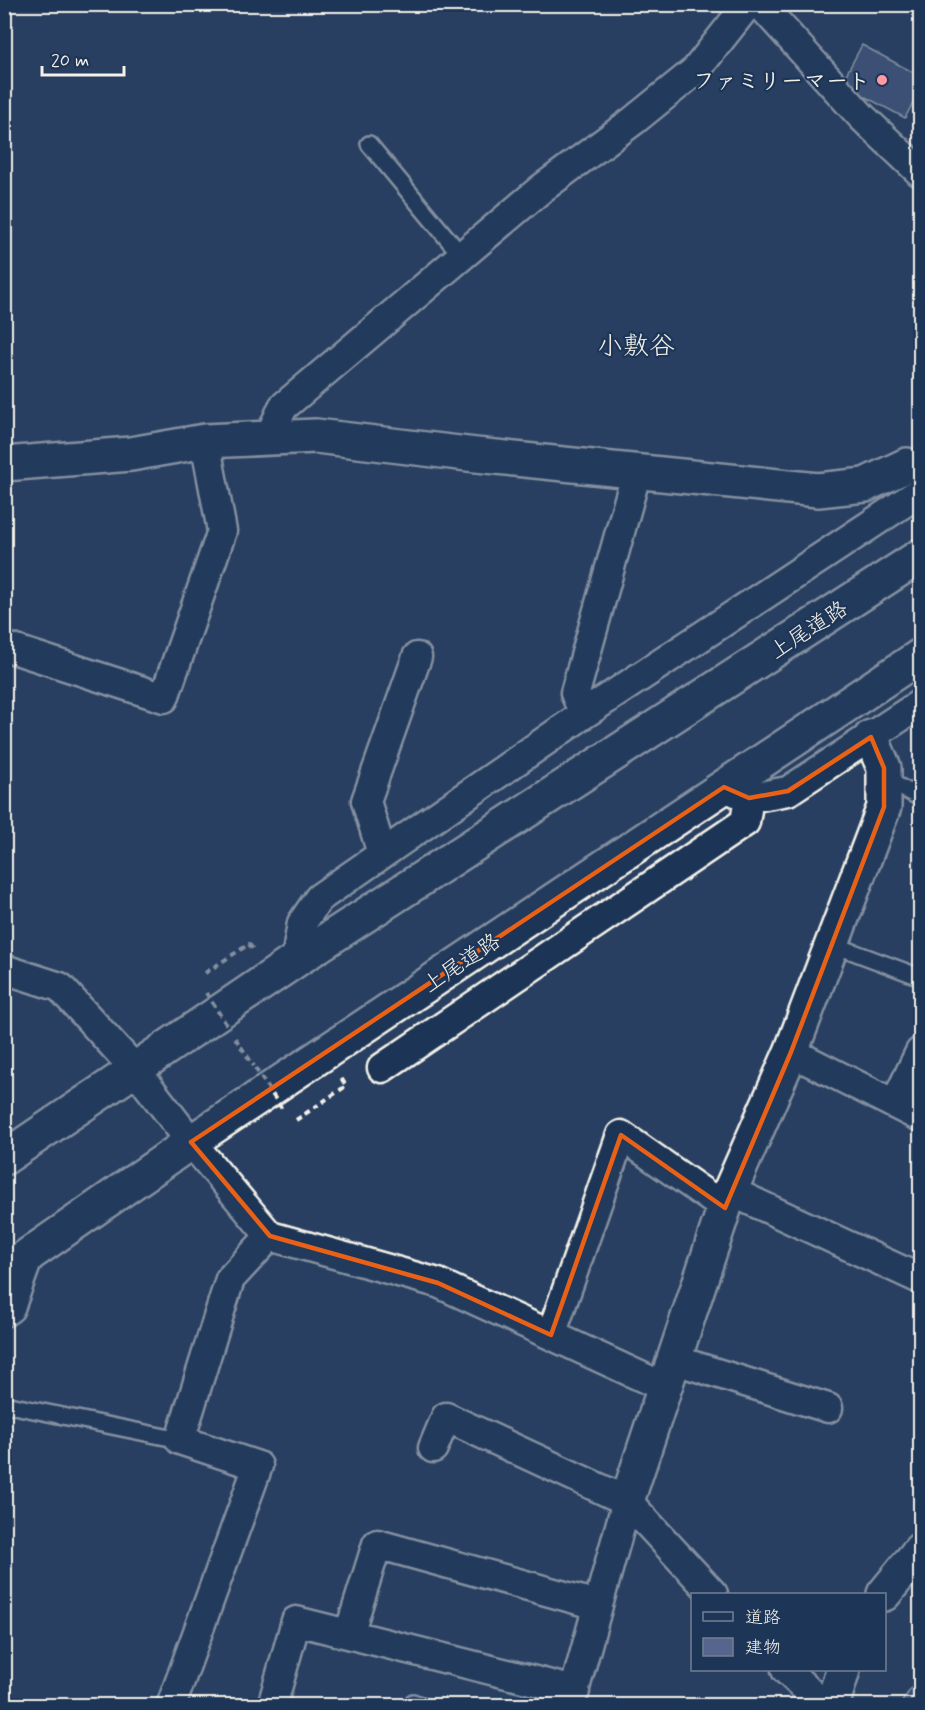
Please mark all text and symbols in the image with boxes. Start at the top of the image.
scale bar [42,39,124,77]
text: 20 m [51,49,89,73]
place label: ファミリーマート [693,68,870,96]
marker: ファミリーマート [875,73,889,87]
district label: 小敷谷 [597,330,675,364]
street label: 上尾道路 [765,595,854,666]
street label: 上尾道路 [418,927,506,1000]
legend [691,1593,886,1671]
text: 道路 [745,1606,781,1630]
text: 建物 [745,1636,781,1660]

